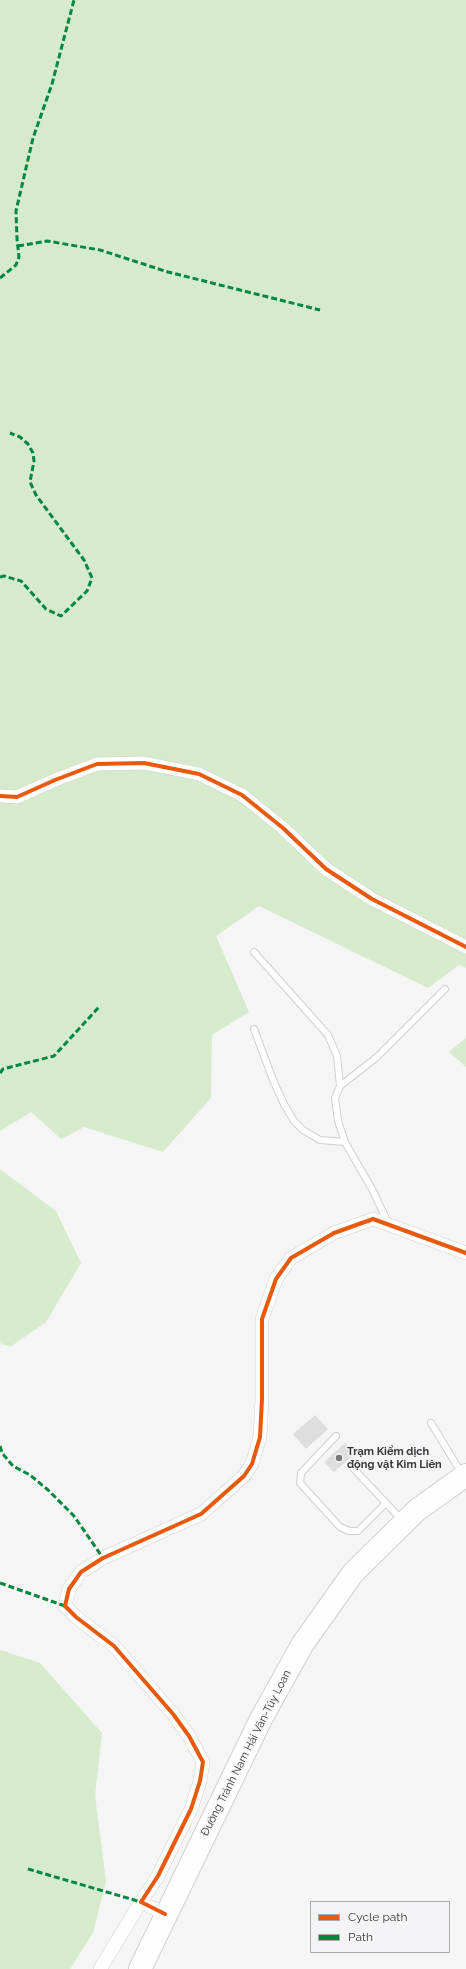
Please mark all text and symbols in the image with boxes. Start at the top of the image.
place label: Trạm Kiểm dịch động vật Kim Liên [347,1445,442,1471]
marker: Trạm Kiểm dịch động vật Kim Liên [334,1453,344,1463]
street label: Đường Tránh Nam Hải Vân-Túy Loan [198,1668,294,1838]
legend [310,1901,450,1953]
text: Cycle path [348,1910,407,1924]
text: Path [348,1930,373,1944]

